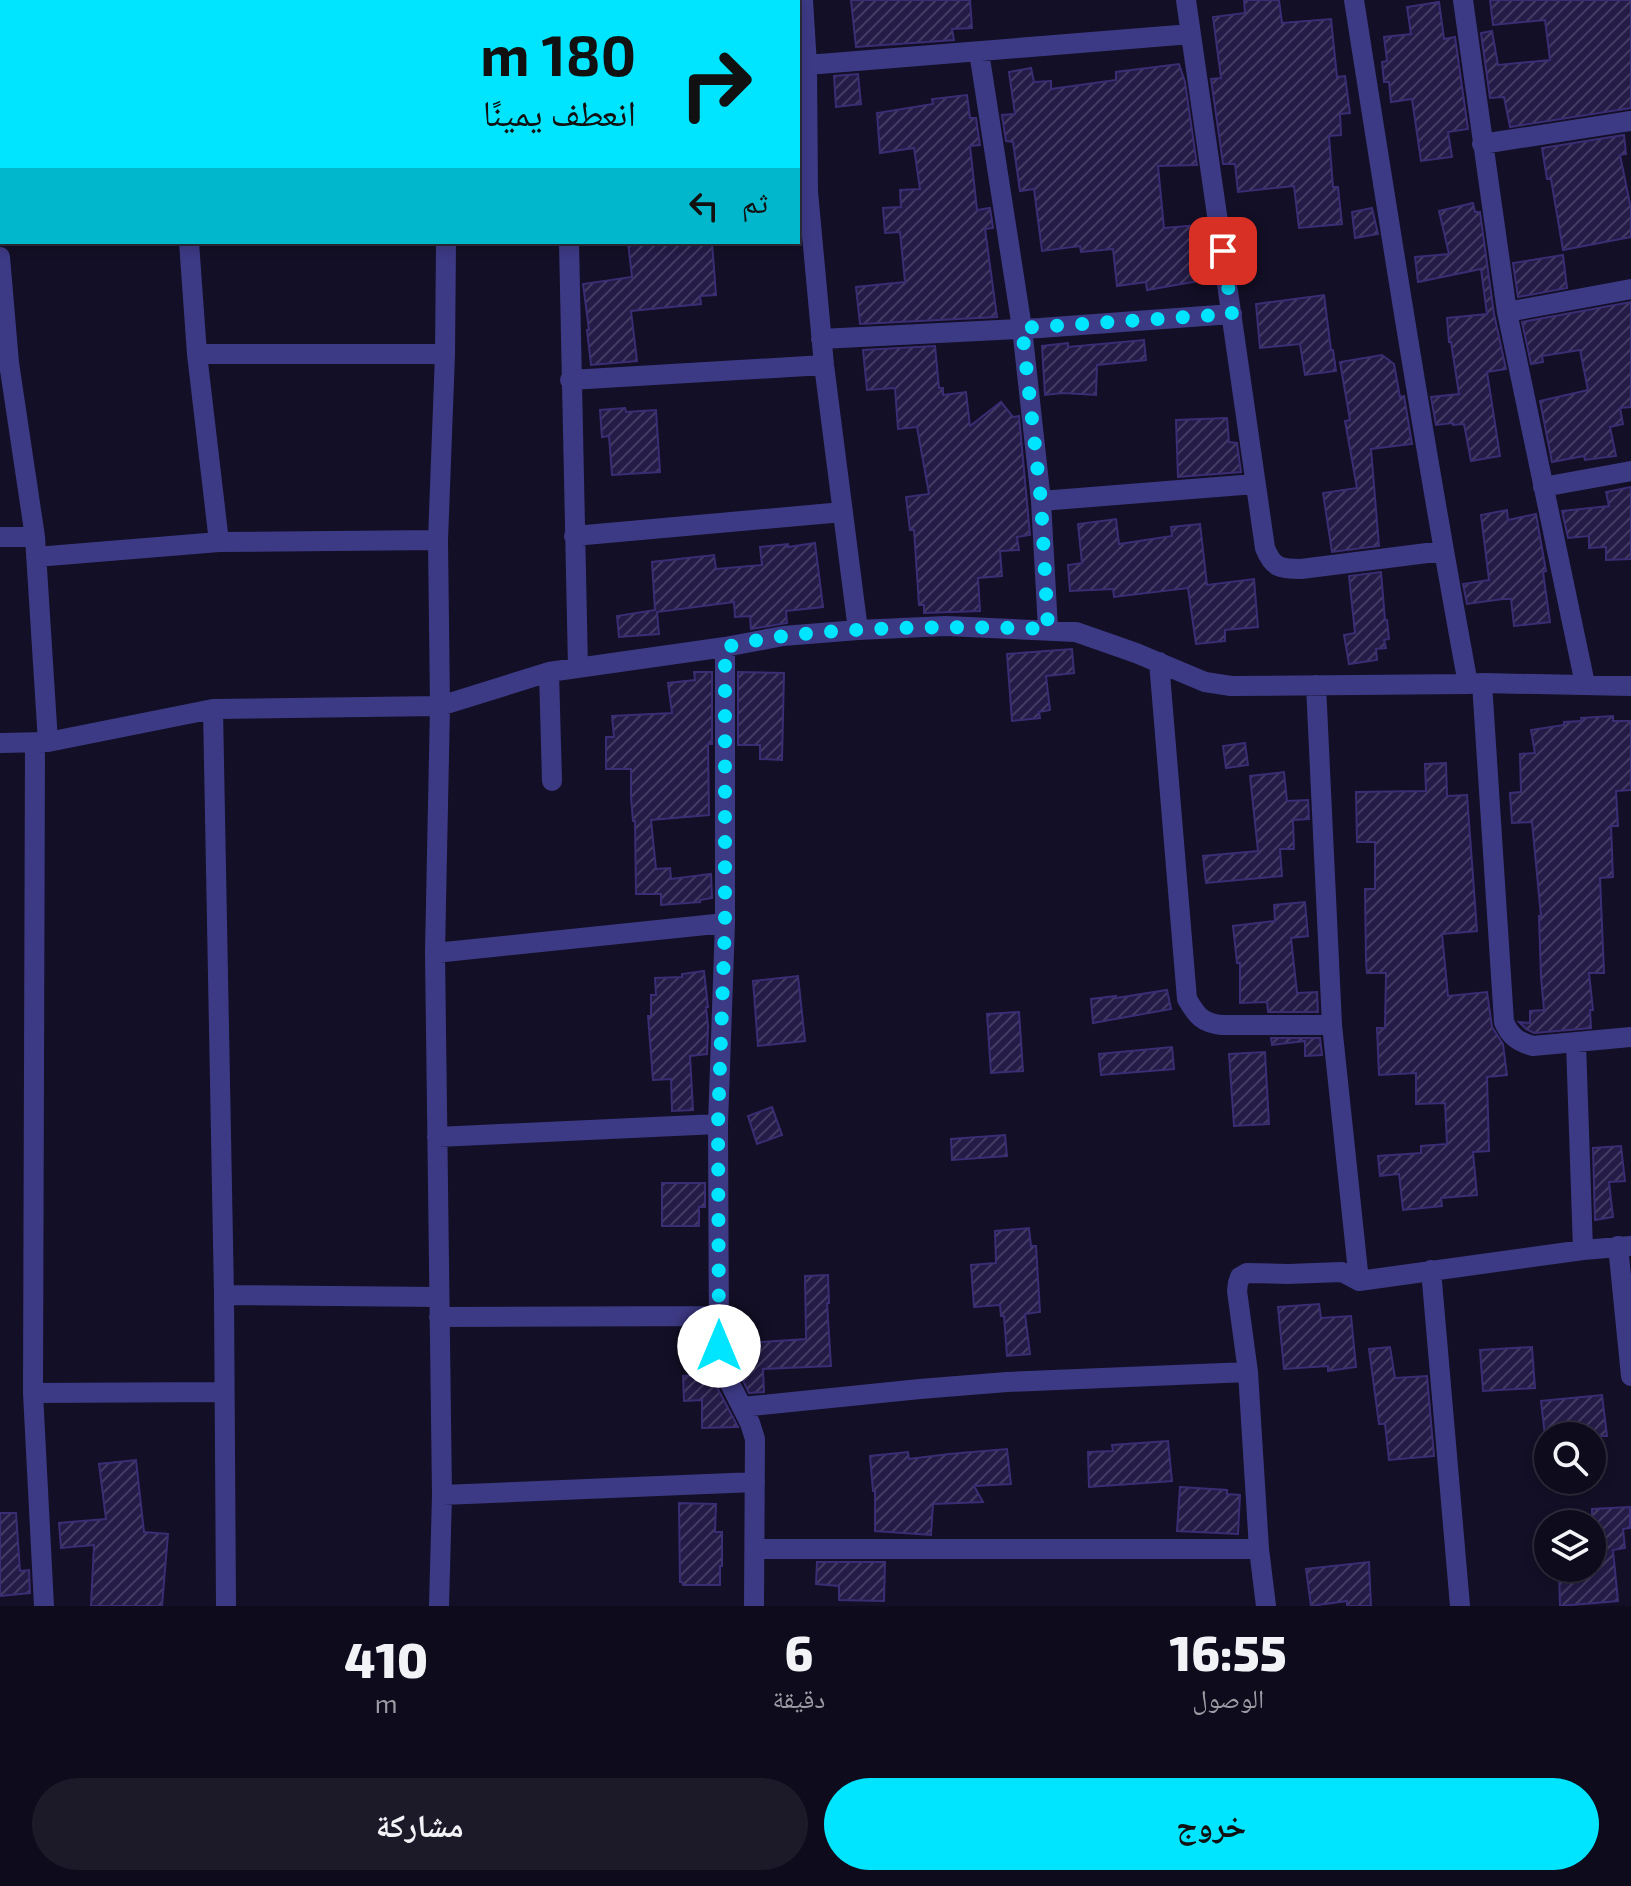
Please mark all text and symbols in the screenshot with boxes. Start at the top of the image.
text: 180 m [480,20,636,87]
icon: right [664,32,768,136]
text: انعطف يمينًا [483,90,636,133]
text: ثم [742,183,768,219]
icon: left [682,184,726,228]
pin [1189,217,1257,285]
icon: arrive [1201,229,1245,273]
position arrow [677,1304,761,1388]
map controls [1534,1422,1606,1582]
button: search [1534,1422,1606,1494]
button: layers [1534,1510,1606,1582]
text: 6 [784,1623,813,1681]
text: 16:55 [1170,1623,1287,1681]
text: 410 [344,1630,428,1688]
text: دقيقة [772,1682,825,1713]
text: الوصول [1192,1682,1264,1713]
text: m [375,1687,398,1718]
button: مشاركة [32,1778,808,1870]
button: خروج [824,1778,1599,1870]

